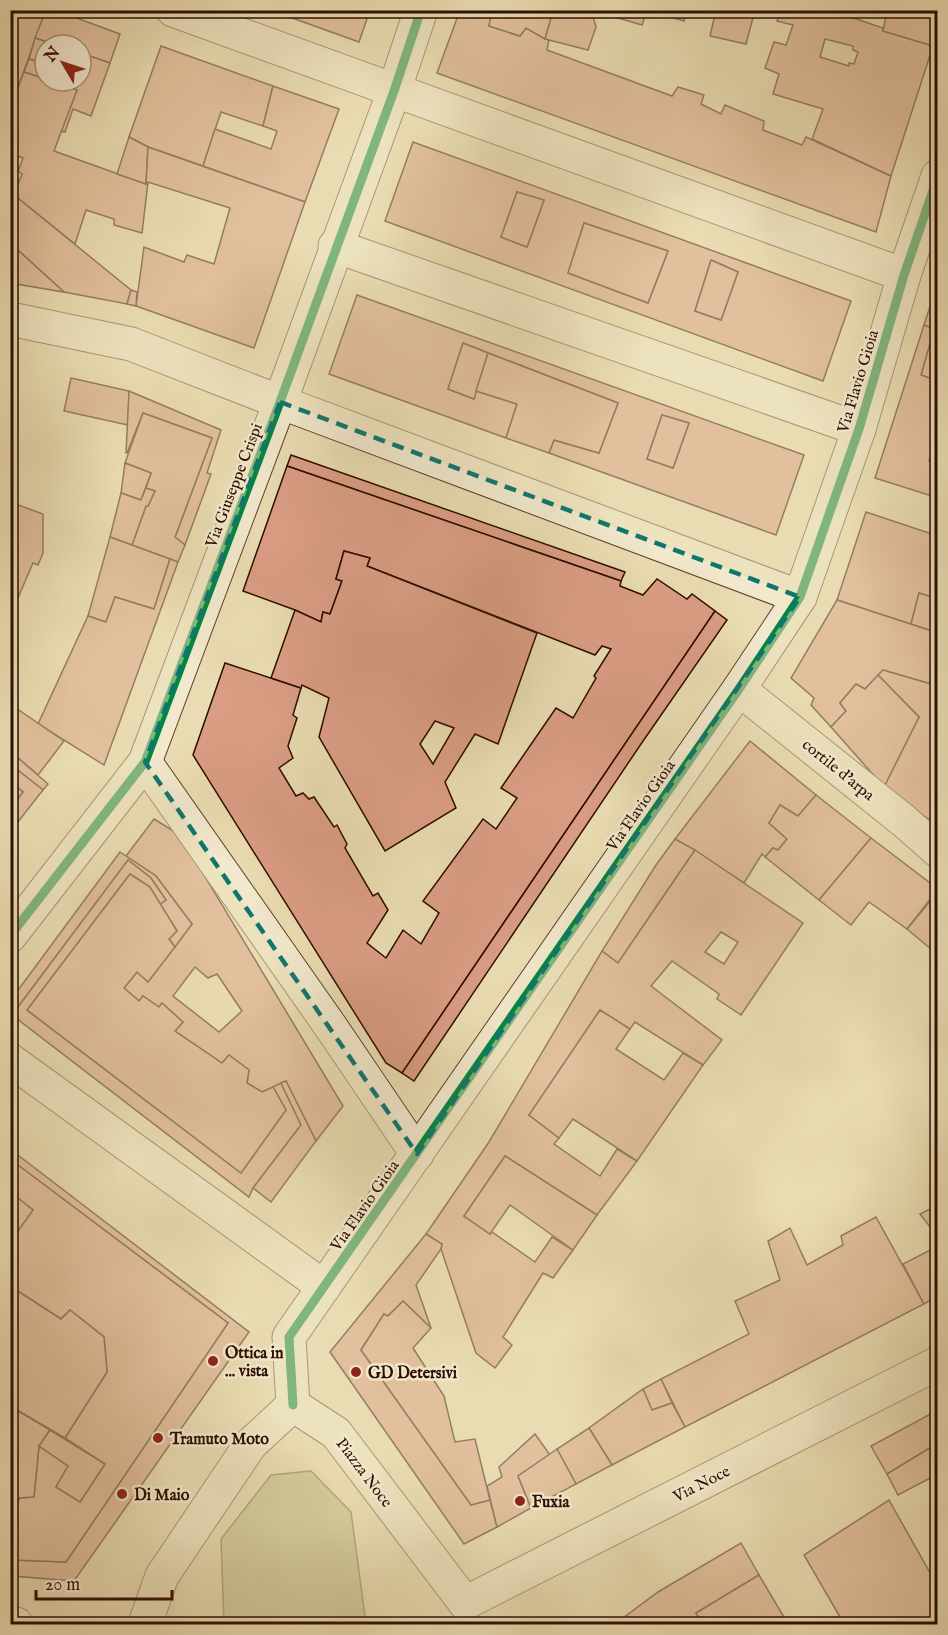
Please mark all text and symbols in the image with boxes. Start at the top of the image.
north arrow [33,33,93,93]
text: N [40,43,65,67]
street label: Via Flavio Gioia [833,328,884,436]
street label: Via Giuseppe Crispi [202,421,268,552]
street label: cortile d'arpa [797,735,878,806]
street label: Via Flavio Gioia [602,757,680,856]
street label: Via Flavio Gioia [326,1157,404,1256]
place label: Ottica in ... vista [225,1344,284,1382]
marker: Ottica in ... vista [206,1354,220,1368]
place label: GD Detersivi [368,1364,458,1384]
marker: GD Detersivi [349,1365,363,1379]
place label: Tramuto Moto [169,1430,269,1450]
marker: Tramuto Moto [151,1431,165,1445]
street label: Piazza Noce [331,1434,396,1512]
street label: Via Noce [669,1462,734,1508]
place label: Di Maio [134,1486,190,1506]
marker: Di Maio [115,1487,129,1501]
place label: Fuxia [532,1493,570,1513]
marker: Fuxia [513,1494,527,1508]
scale bar [36,1563,172,1601]
text: 20 m [45,1574,80,1597]

